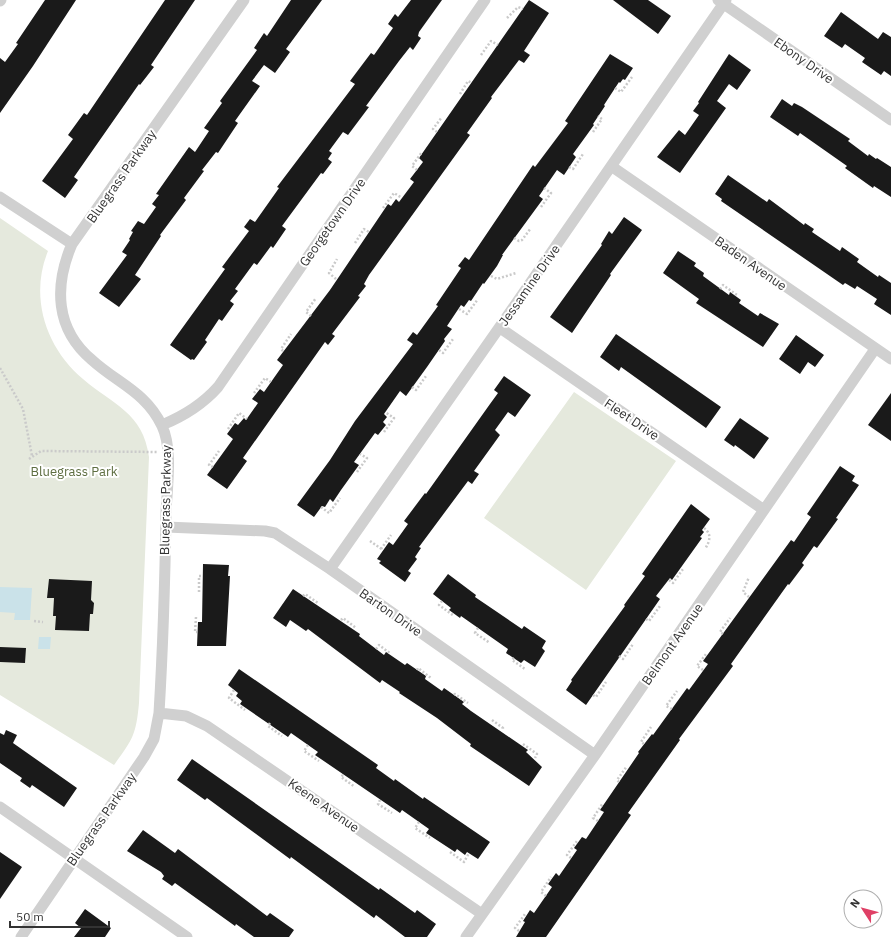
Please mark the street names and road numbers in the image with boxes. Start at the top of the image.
street label: Ebony Drive [770,34,837,87]
street label: Bluegrass Parkway [83,126,160,226]
street label: Georgetown Drive [296,175,369,270]
street label: Baden Avenue [711,232,790,294]
street label: Jessamine Drive [495,241,564,329]
street label: Fleet Drive [601,395,663,444]
street label: Bluegrass Parkway [156,444,175,555]
street label: Barton Drive [356,585,425,640]
street label: Belmont Avenue [638,600,707,689]
street label: Bluegrass Parkway [63,769,140,869]
street label: Keene Avenue [285,775,363,836]

